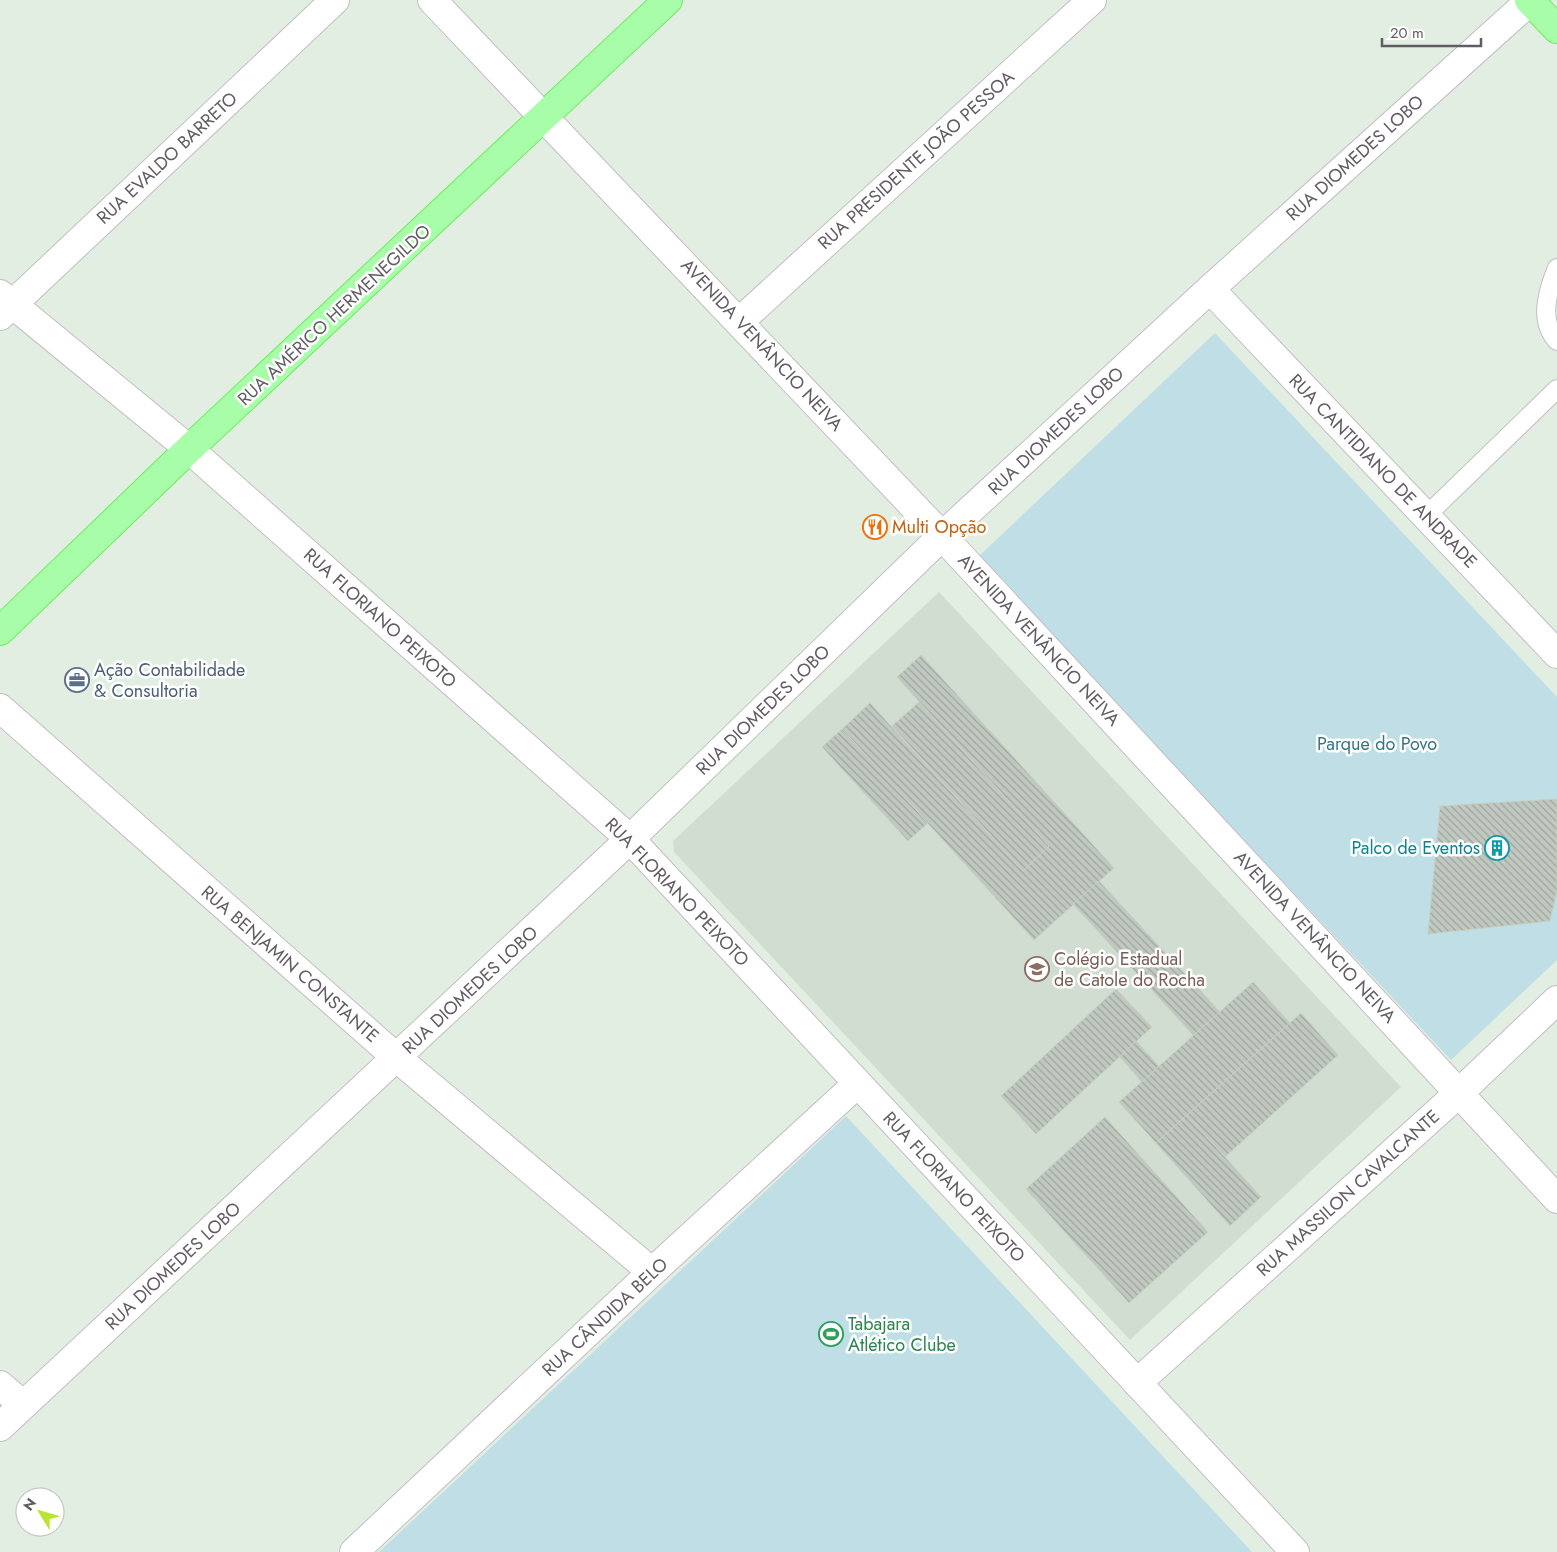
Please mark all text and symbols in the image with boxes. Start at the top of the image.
scale bar [1382,15,1481,47]
text: 20 m [1390,22,1424,44]
street label: RUA PRESIDENTE JOÃO PESSOA [812,64,1020,255]
street label: RUA EVALDO BARRETO [91,86,243,230]
street label: RUA DIOMEDES LOBO [1280,89,1430,227]
street label: RUA AMÉRICO HERMENEGILDO [232,218,436,412]
street label: AVENIDA VENÂNCIO NEIVA [675,253,849,437]
street label: RUA DIOMEDES LOBO [982,361,1130,501]
street label: RUA CANTIDIANO DE ANDRADE [1283,368,1483,574]
restaurant icon: Multi Opção [862,514,888,540]
place label: Multi Opção [892,514,986,540]
street label: RUA FLORIANO PEIXOTO [298,542,462,694]
street label: AVENIDA VENÂNCIO NEIVA [952,548,1126,732]
street label: RUA DIOMEDES LOBO [690,639,836,781]
place label: Ação Contabilidade & Consultoria [94,657,245,704]
office icon: Ação Contabilidade & Consultoria [64,667,90,693]
park label: Parque do Povo [1317,731,1437,757]
street label: RUA FLORIANO PEIXOTO [599,812,755,972]
place label: Palco de Eventos [1351,835,1480,861]
building icon: Palco de Eventos [1484,835,1510,861]
street label: AVENIDA VENÂNCIO NEIVA [1228,845,1402,1029]
street label: RUA BENJAMIN CONSTANTE [195,879,385,1049]
street label: RUA DIOMEDES LOBO [396,920,544,1060]
place label: Colégio Estadual de Catole do Rocha [1054,946,1205,993]
school or university icon: Colégio Estadual de Catole do Rocha [1024,956,1050,982]
street label: RUA MASSILON CAVALCANTE [1251,1104,1445,1282]
street label: RUA FLORIANO PEIXOTO [877,1106,1031,1268]
street label: RUA DIOMEDES LOBO [99,1196,247,1336]
street label: RUA CÂNDIDA BELO [536,1252,674,1382]
place label: Tabajara Atlético Clube [848,1311,956,1358]
sports icon: Tabajara Atlético Clube [818,1321,844,1347]
north arrow [15,1487,65,1537]
text: N [18,1494,41,1515]

